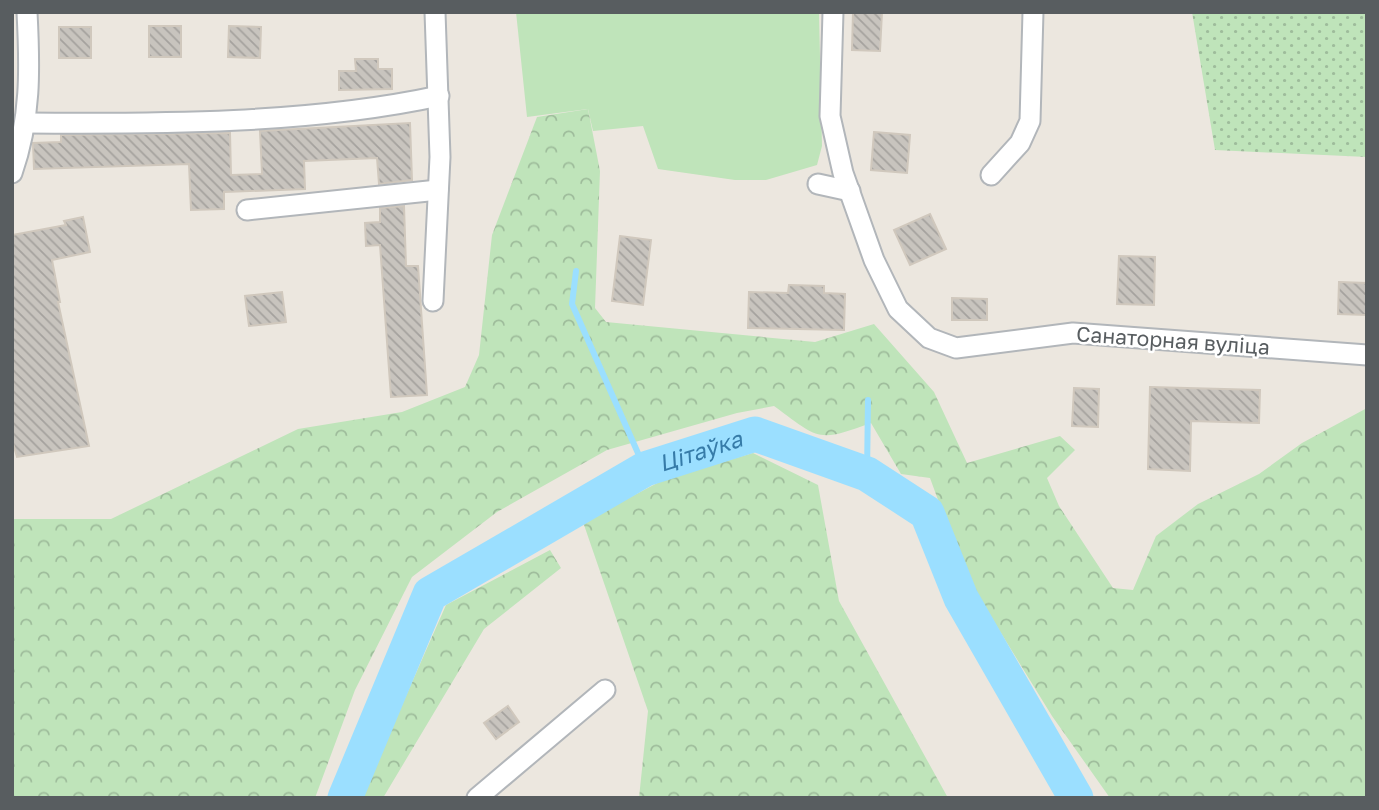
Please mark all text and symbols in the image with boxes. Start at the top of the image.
street label: Санаторная вуліца [1075,320,1271,360]
water label: Цітаўка [655,424,746,477]

